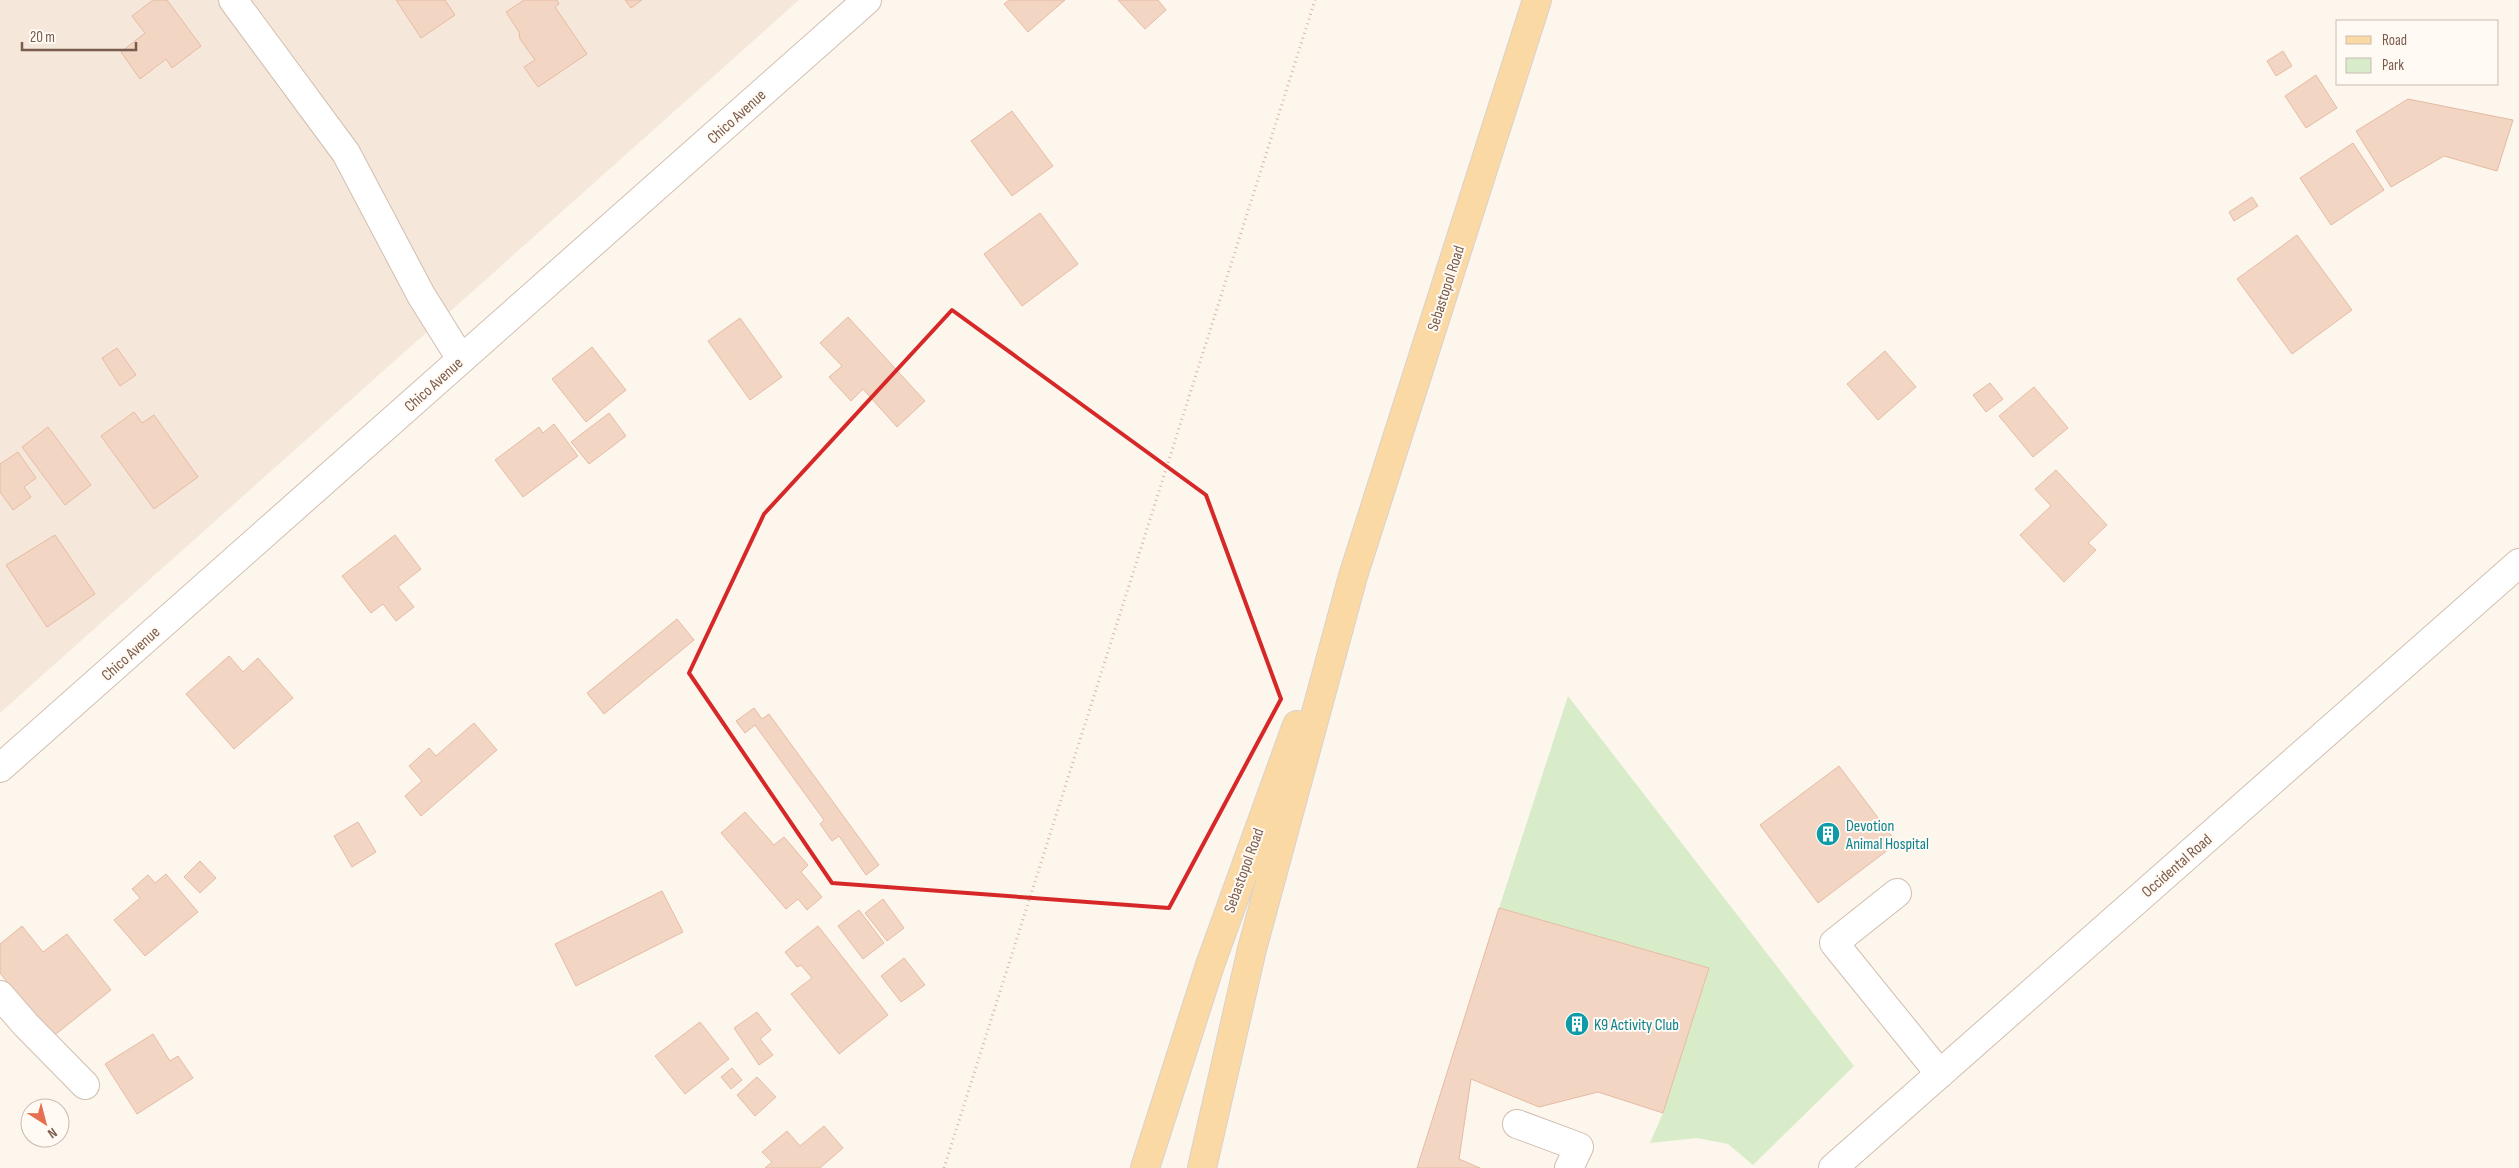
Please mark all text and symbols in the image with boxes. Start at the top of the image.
scale bar [22,20,136,52]
legend [2336,20,2499,85]
text: 20 m [30,28,55,47]
text: Road [2382,31,2407,50]
text: Park [2382,56,2404,75]
street label: Chico Avenue [704,86,770,148]
street label: Sebastopol Road [1424,243,1469,334]
street label: Chico Avenue [401,354,467,416]
street label: Chico Avenue [98,623,164,685]
place label: Devotion Animal Hospital [1845,817,1929,854]
building icon: Devotion Animal Hospital [1815,821,1841,847]
street label: Sebastopol Road [1220,826,1268,915]
street label: Occidental Road [2138,830,2216,902]
building icon: K9 Activity Club [1564,1011,1590,1037]
place label: K9 Activity Club [1594,1016,1679,1035]
north arrow [20,1098,70,1148]
text: N [44,1124,60,1142]

